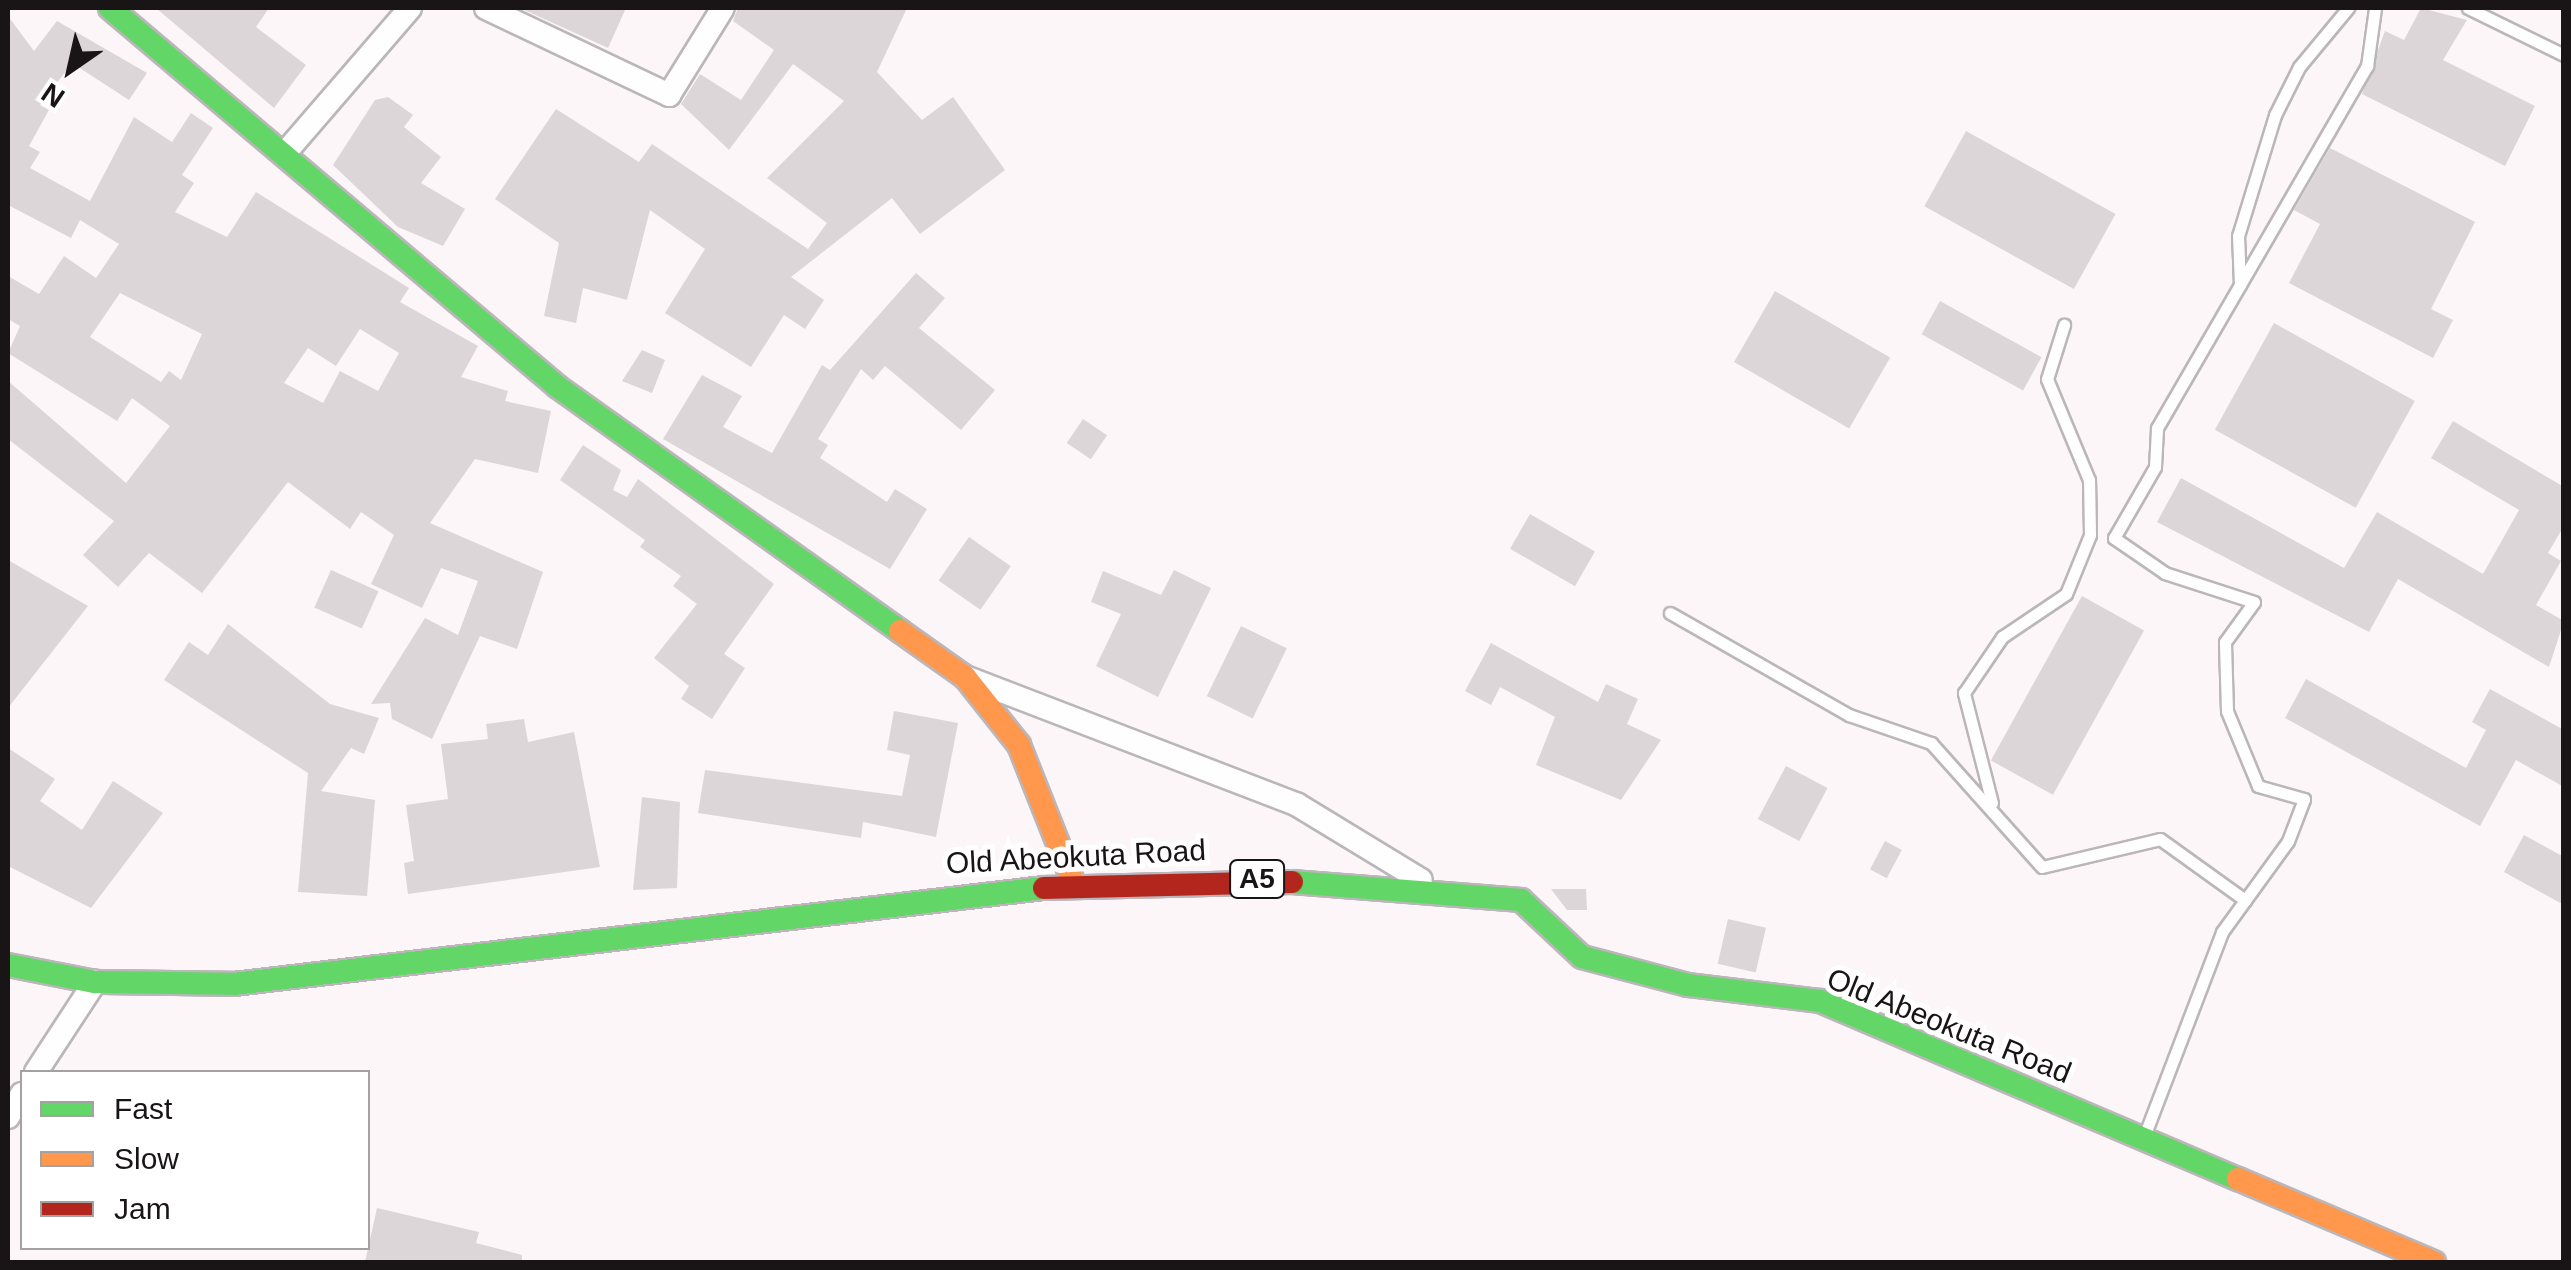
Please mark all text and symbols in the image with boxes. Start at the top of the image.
north arrow [20,20,120,120]
text: N [36,77,70,114]
street label: Old Abeokuta Road [944,832,1208,882]
road number: A5 [1227,856,1287,902]
street label: Old Abeokuta Road [1821,960,2077,1092]
legend [20,1070,370,1250]
text: Fast [114,1092,172,1125]
text: Slow [114,1142,179,1175]
text: Jam [114,1192,171,1225]

